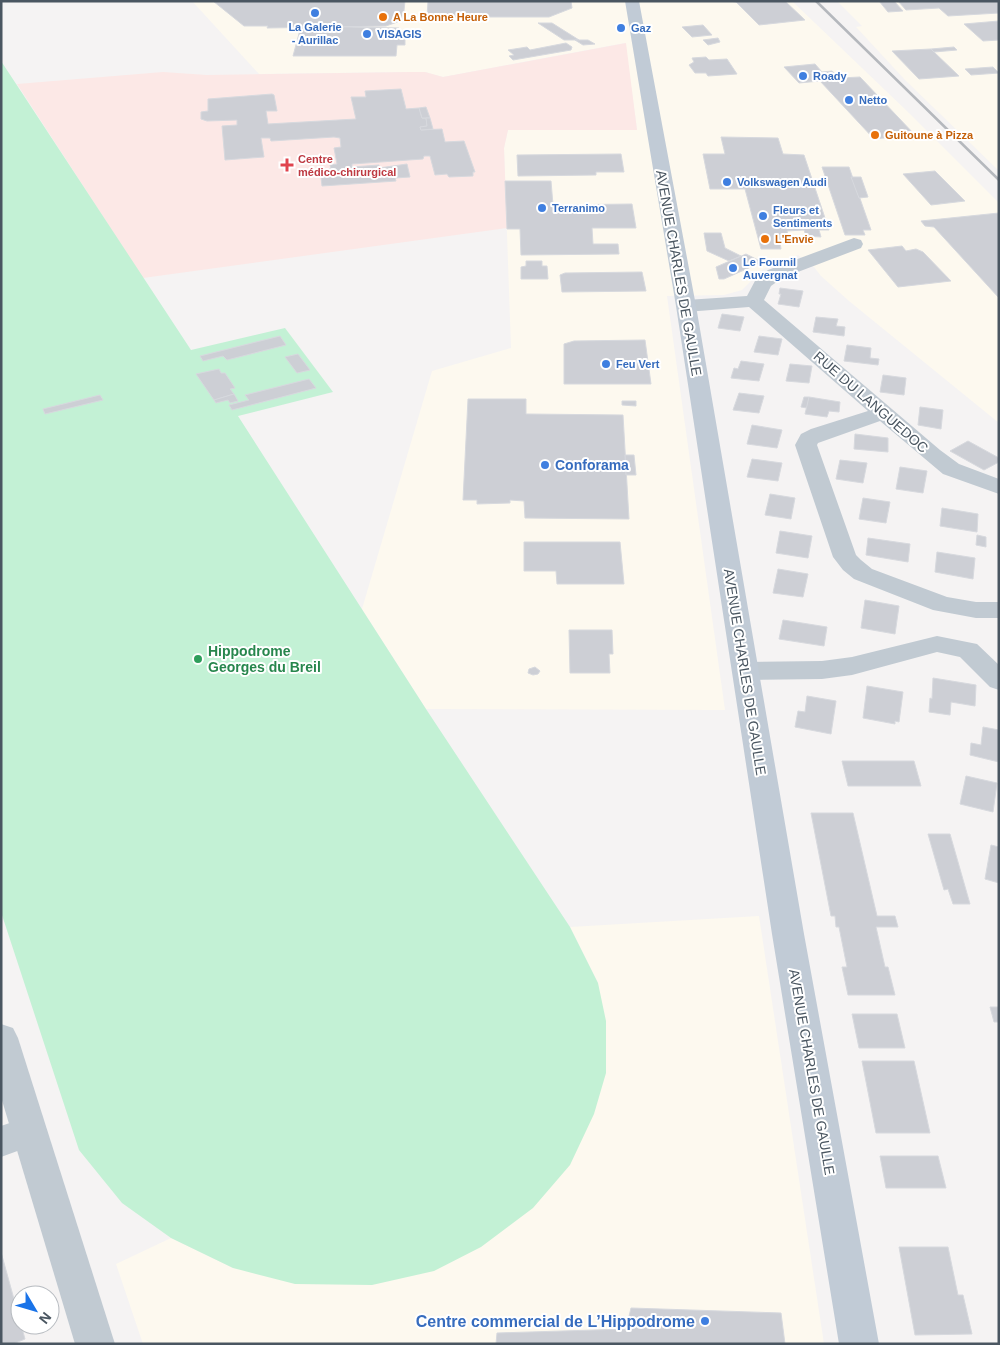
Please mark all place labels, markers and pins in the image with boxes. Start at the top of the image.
marker: La Galerie - Aurillac [309,7,321,19]
marker: A La Bonne Heure [377,11,389,23]
place label: A La Bonne Heure [393,11,488,23]
place label: La Galerie - Aurillac [288,21,342,46]
marker: Gaz [615,22,627,34]
place label: Gaz [631,22,652,34]
marker: VISAGIS [361,28,373,40]
place label: VISAGIS [377,28,422,40]
marker: Roady [797,70,809,82]
place label: Roady [813,70,848,82]
marker: Netto [843,94,855,106]
place label: Netto [859,94,887,106]
marker: Guitoune à Pizza [869,129,881,141]
place label: Guitoune à Pizza [885,129,974,141]
place label: Centre médico-chirurgical [298,153,396,178]
marker: Centre médico-chirurgical [280,158,294,172]
marker: Volkswagen Audi [721,176,733,188]
place label: Volkswagen Audi [737,176,827,188]
marker: Terranimo [536,202,548,214]
place label: Terranimo [552,202,605,214]
place label: Fleurs et Sentiments [773,204,832,229]
marker: Fleurs et Sentiments [757,210,769,222]
marker: L'Envie [759,233,771,245]
place label: L'Envie [775,233,814,245]
place label: Le Fournil Auvergnat [743,256,798,281]
marker: Le Fournil Auvergnat [727,262,739,274]
marker: Feu Vert [600,358,612,370]
place label: Feu Vert [616,358,660,370]
place label: Conforama [555,457,629,473]
marker: Conforama [539,459,551,471]
place label: Hippodrome Georges du Breil [208,643,321,675]
marker: Hippodrome Georges du Breil [192,653,204,665]
place label: Centre commercial de L’Hippodrome [416,1313,695,1330]
marker: Centre commercial de L’Hippodrome [699,1315,711,1327]

